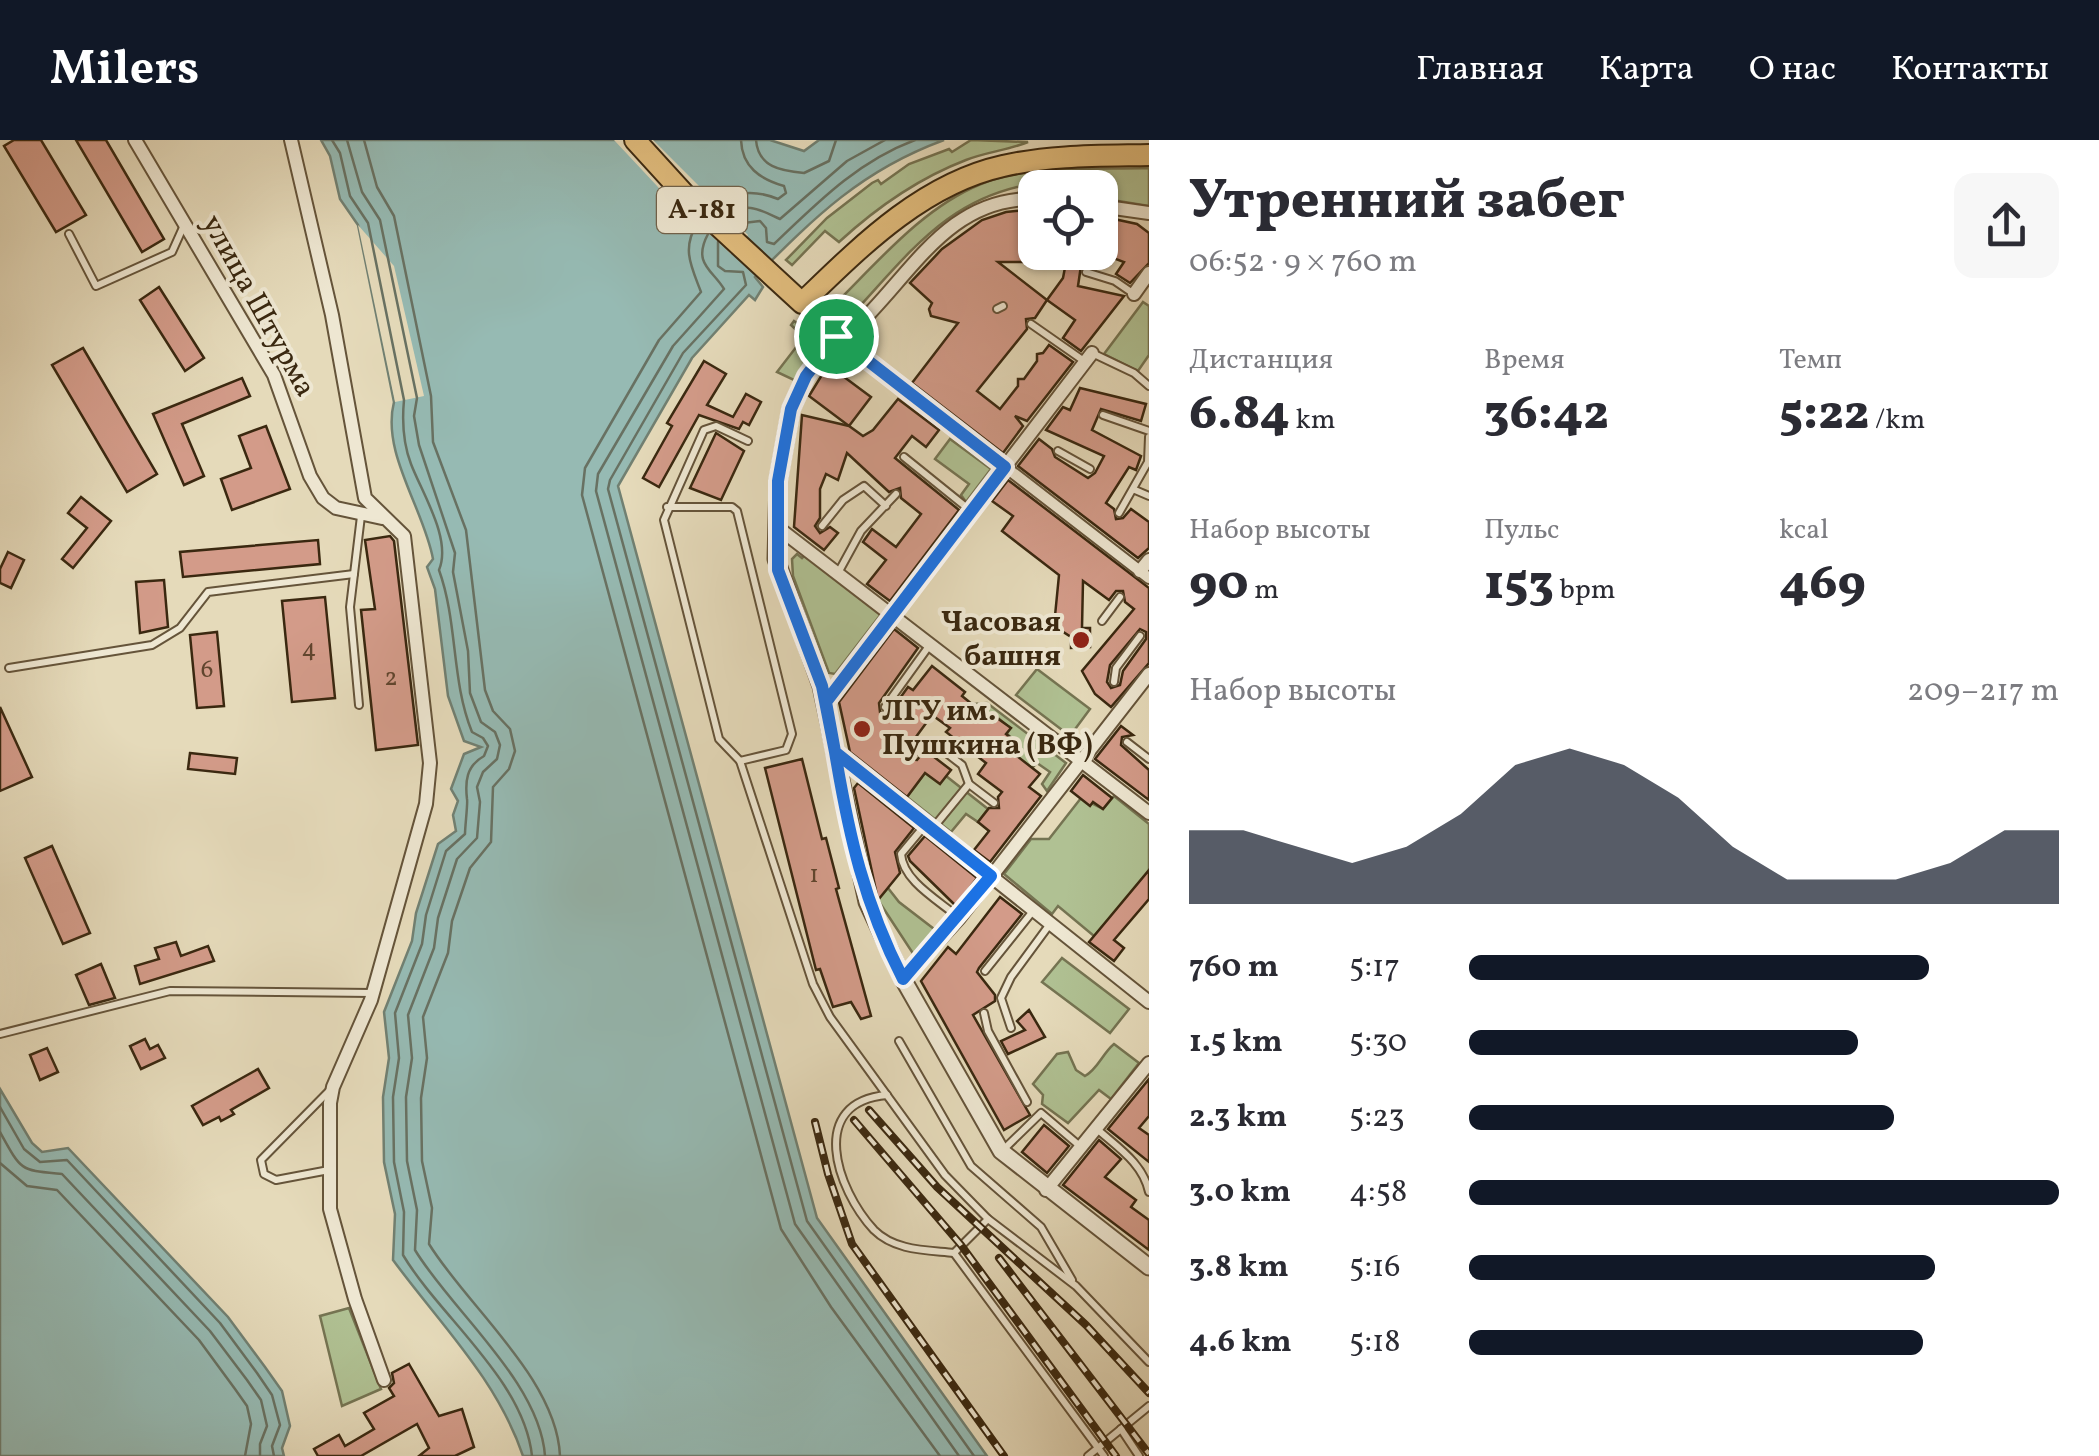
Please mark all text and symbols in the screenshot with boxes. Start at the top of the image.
text: Milers [50,37,199,104]
text: Главная [1416,46,1544,94]
text: Карта [1599,46,1694,94]
text: О нас [1749,46,1836,94]
text: Контакты [1891,46,2049,94]
text: Утренний забег [1189,165,1625,241]
map controls [1018,170,1118,270]
button: locate [1018,170,1118,270]
button: share [1954,173,2059,278]
road number: А-181 [657,187,747,233]
street label: улица Штурма [191,207,325,405]
text: 06:52 · 9 × 760 m [1189,241,1417,285]
pin [794,294,879,379]
icon: arrive [809,309,864,364]
text: Дистанция [1189,341,1333,380]
text: Время [1484,341,1565,380]
text: Темп [1779,341,1842,380]
text: 6.84 [1189,380,1290,450]
text: 36:42 [1484,380,1609,450]
text: 5:22 [1779,380,1869,450]
text: km [1290,401,1335,440]
text: /km [1869,401,1925,440]
text: Набор высоты [1189,511,1370,550]
text: Пульс [1484,511,1560,550]
text: kcal [1779,511,1829,550]
text: 90 [1189,550,1249,620]
text: 153 [1484,550,1554,620]
text: 469 [1779,550,1866,620]
text: m [1249,571,1279,610]
text: bpm [1554,571,1616,610]
place label: Часовая башня [941,602,1061,678]
marker: Часовая башня [1070,629,1092,651]
house number: 4 [302,632,316,667]
house number: 6 [201,653,213,688]
house number: 2 [384,661,398,696]
text: Набор высоты [1189,670,1396,714]
text: 209–217 m [1907,670,2059,714]
place label: ЛГУ им. Пушкина (ВФ) [882,691,1093,767]
marker: ЛГУ им. Пушкина (ВФ) [851,718,873,740]
house number: 1 [809,858,819,893]
text: 760 m [1189,946,1279,990]
text: 5:17 [1349,946,1400,990]
text: 1.5 km [1189,1021,1283,1065]
text: 5:30 [1349,1021,1407,1065]
text: 2.3 km [1189,1096,1287,1140]
text: 5:23 [1349,1096,1405,1140]
text: 3.0 km [1189,1171,1291,1215]
text: 4:58 [1349,1171,1407,1215]
text: 3.8 km [1189,1246,1289,1290]
text: 5:16 [1349,1246,1401,1290]
text: 4.6 km [1189,1321,1292,1365]
text: 5:18 [1349,1321,1401,1365]

